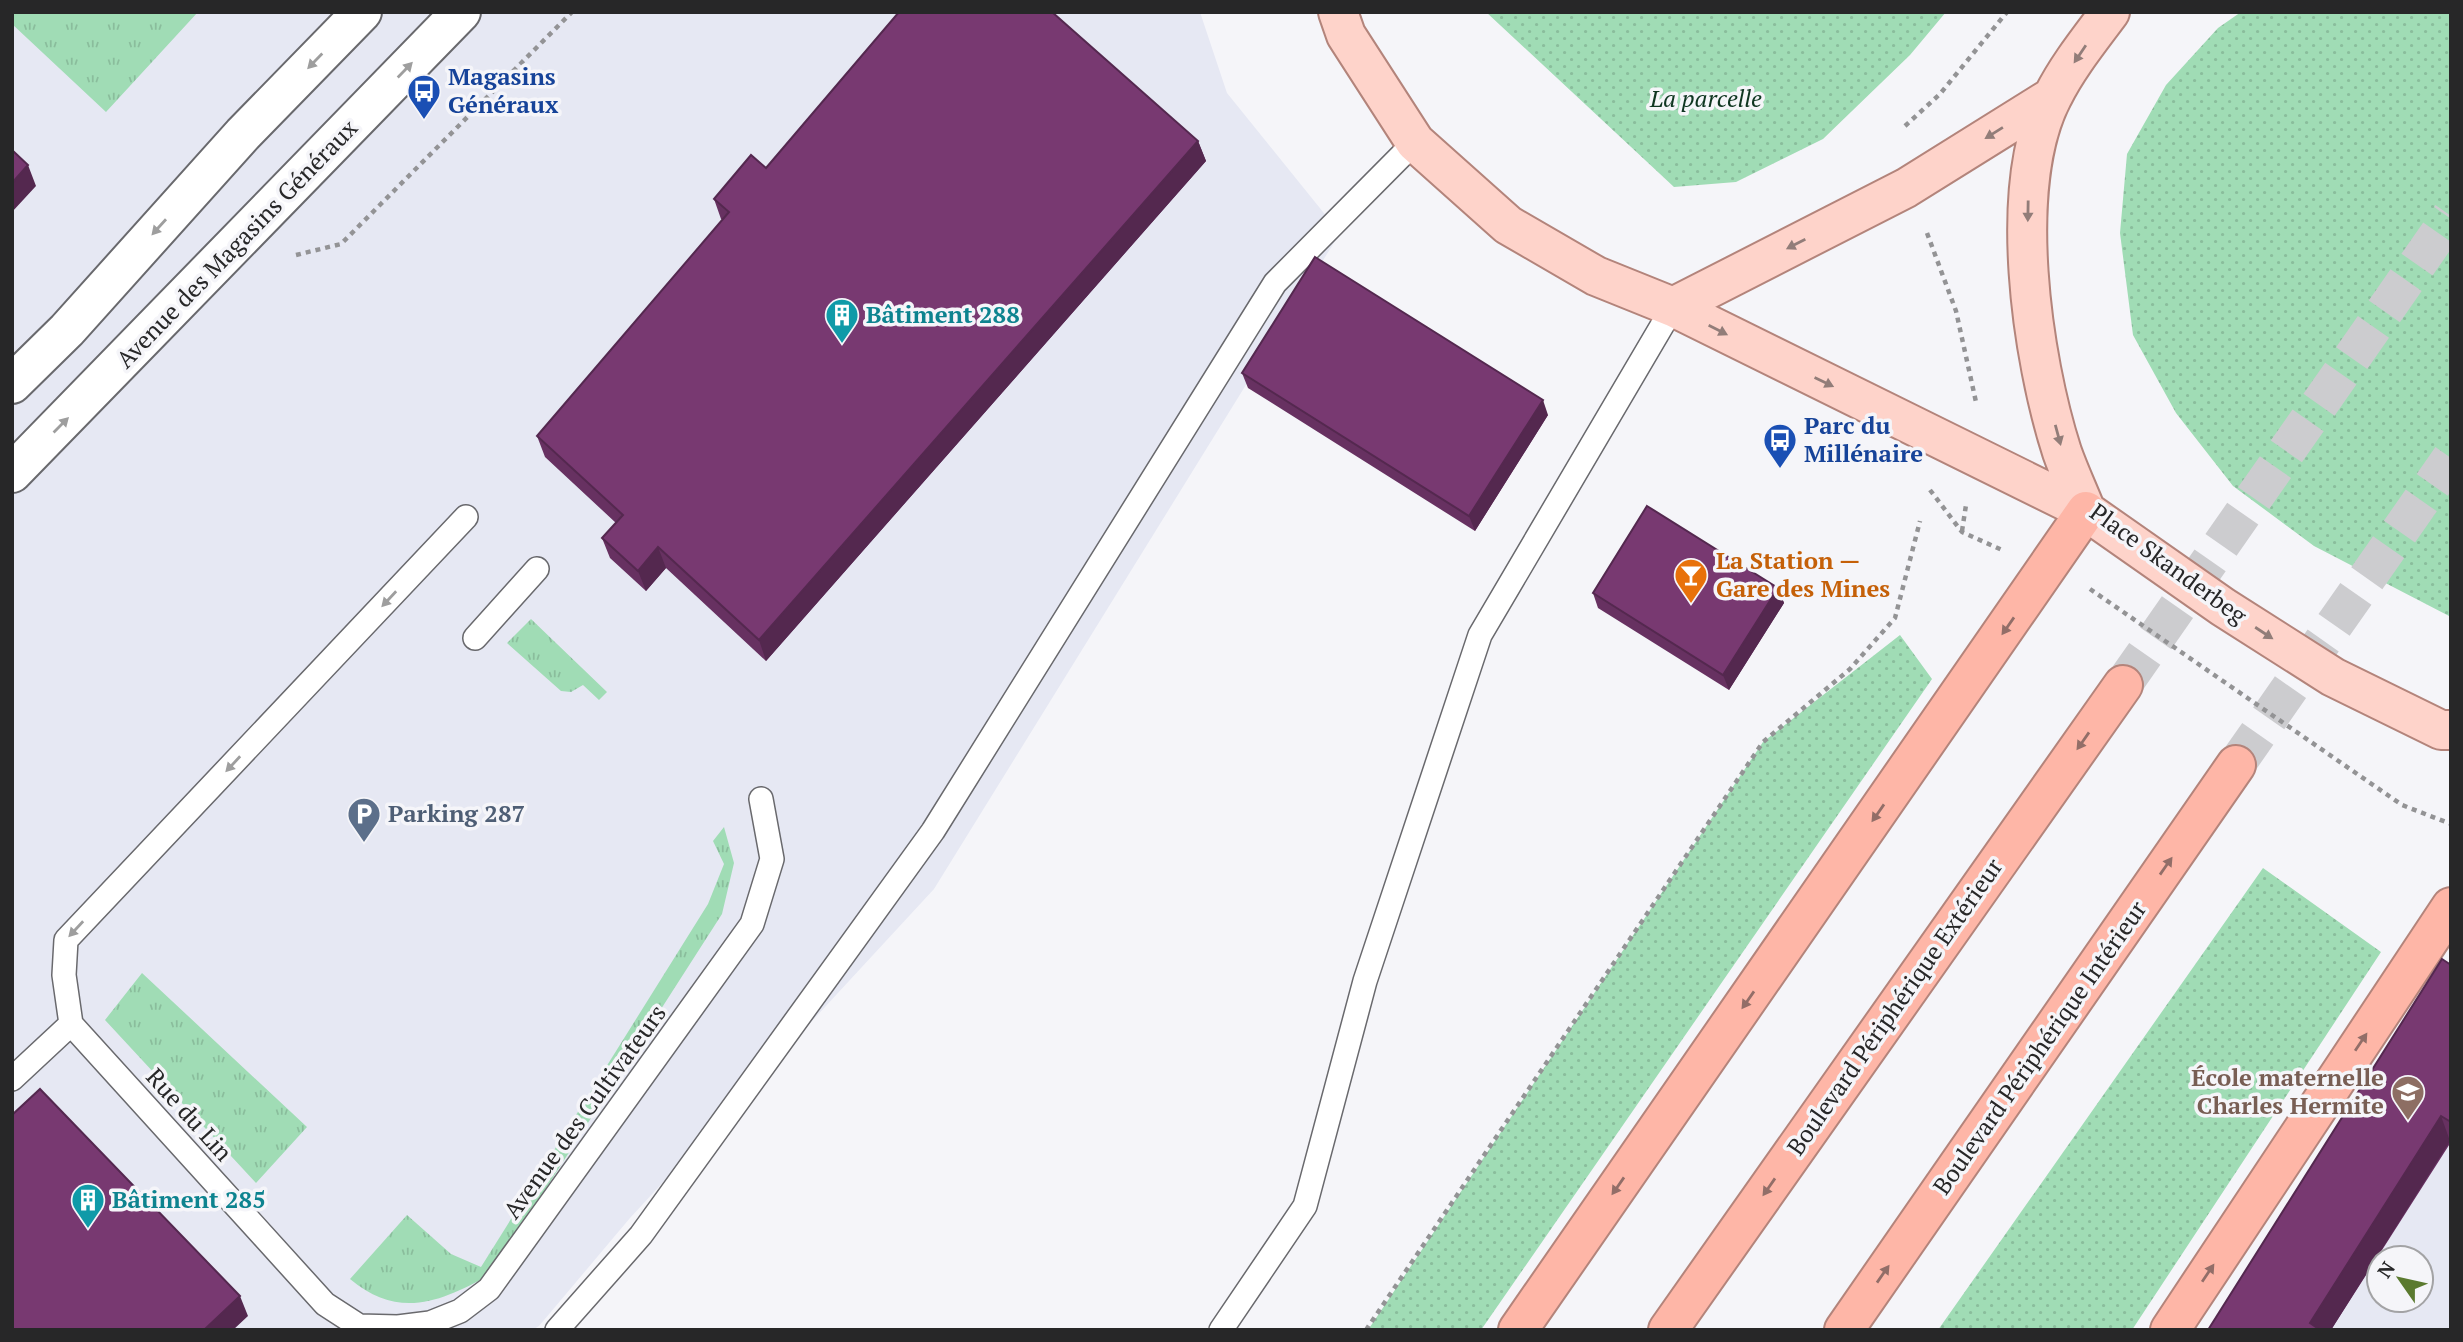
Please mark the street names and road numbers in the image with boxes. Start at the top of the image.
street label: Avenue des Magasins Généraux [109,112,364,375]
street label: Place Skanderbeg [2084,495,2254,631]
street label: Boulevard Périphérique Extérieur [1779,851,2010,1161]
street label: Boulevard Périphérique Intérieur [1925,894,2154,1201]
street label: Avenue des Cultivateurs [496,998,673,1225]
street label: Rue du Lin [140,1061,240,1168]

